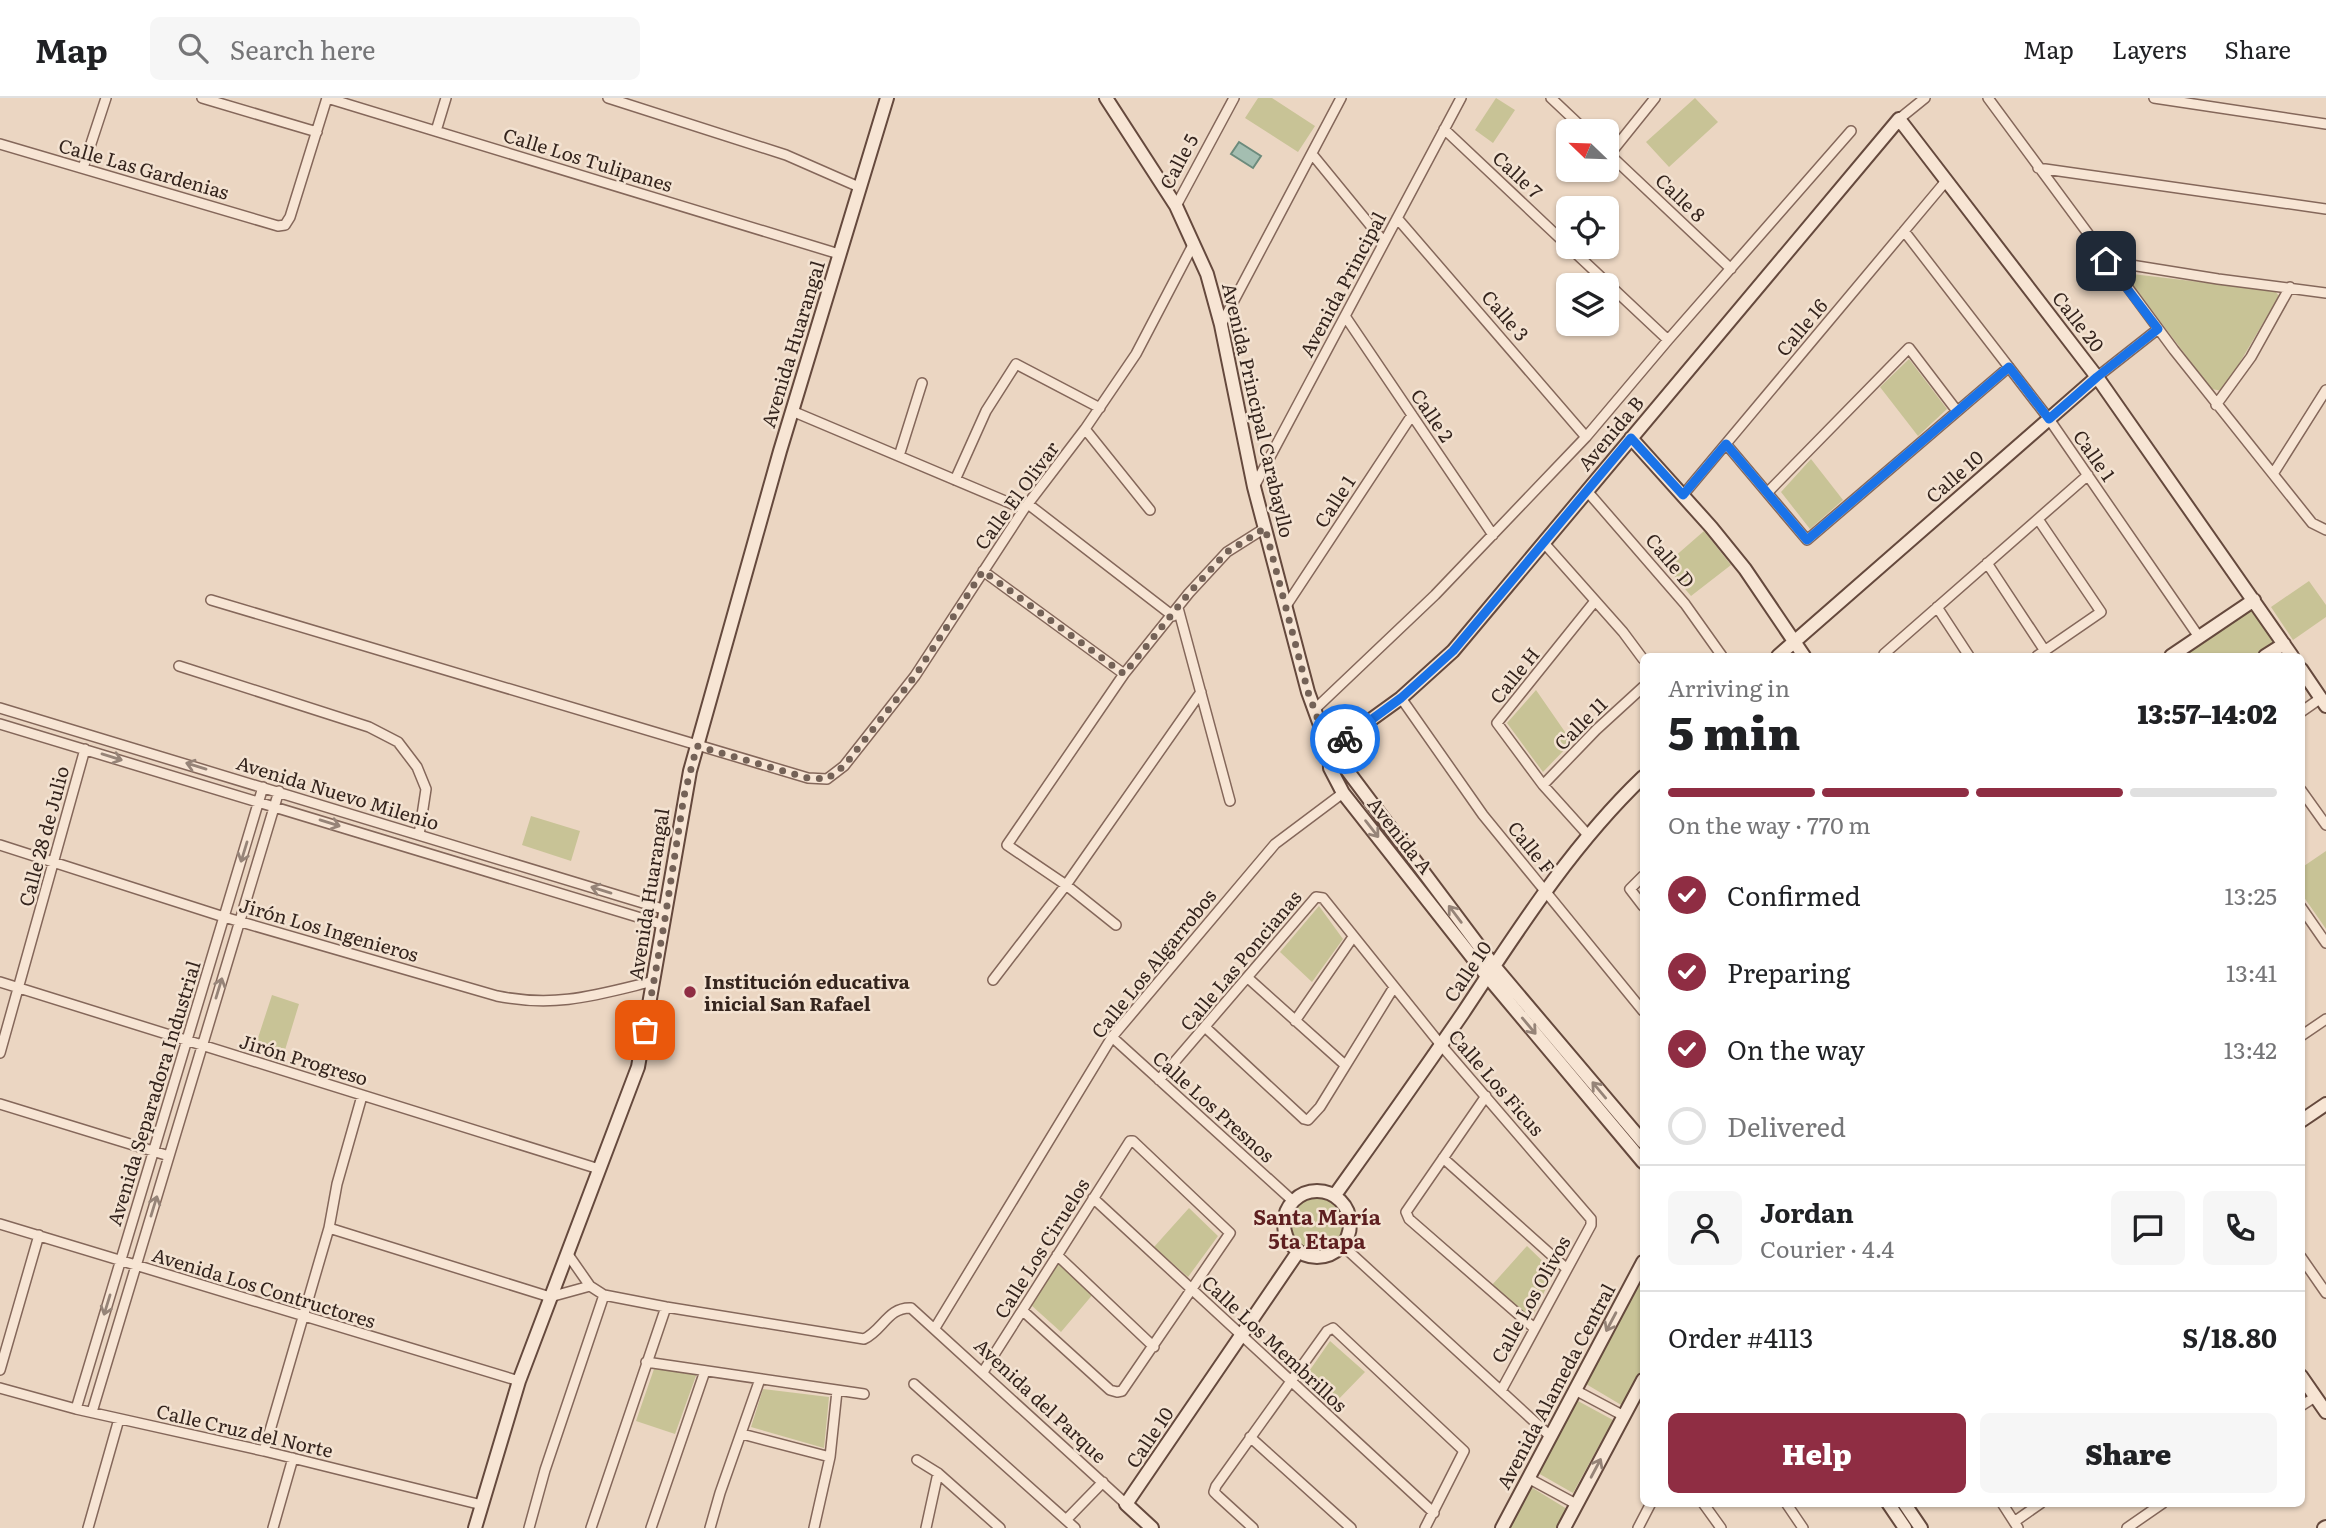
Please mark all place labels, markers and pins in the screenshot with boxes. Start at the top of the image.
pin [2076,231,2136,291]
place label: Institución educativa inicial San Rafael [704,967,910,1017]
marker: Institución educativa inicial San Rafael [682,984,698,1000]
pin [615,1000,675,1060]

